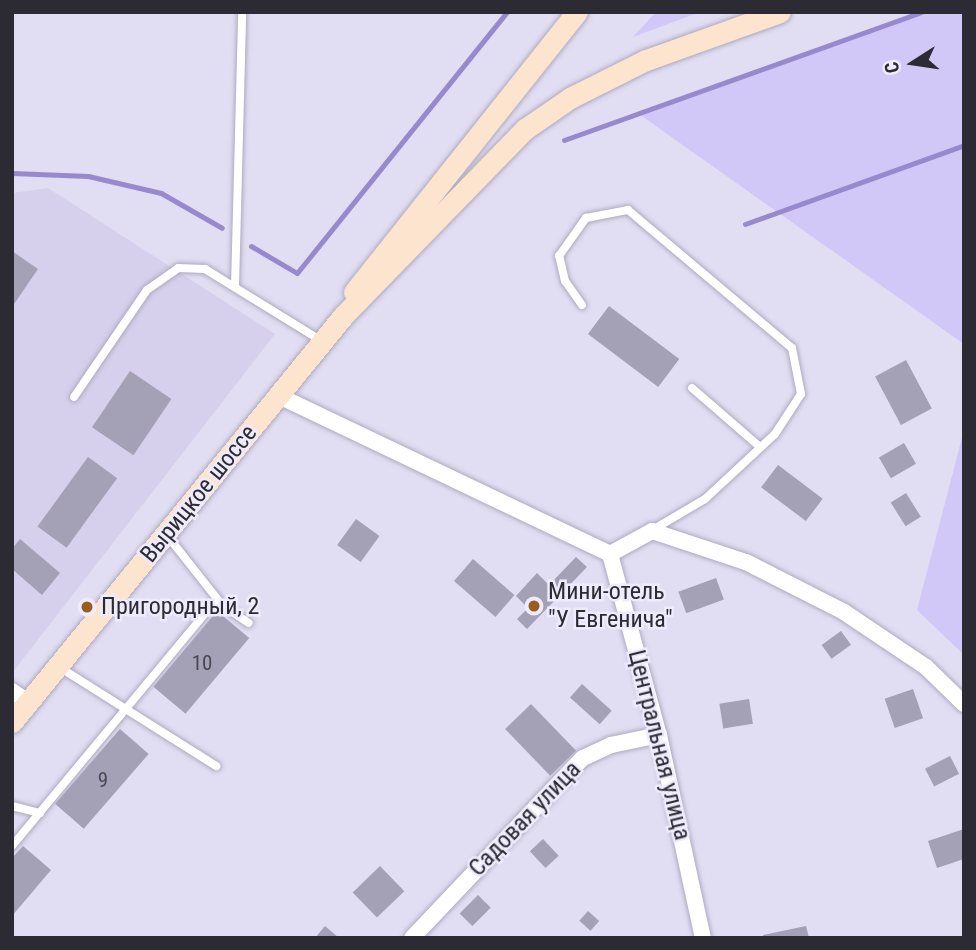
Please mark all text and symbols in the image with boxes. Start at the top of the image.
north arrow [878,28,948,98]
text: С [880,60,904,75]
street label: Вырицкое шоссе [135,419,263,569]
place label: Мини-отель "У Евгенича" [548,578,673,634]
place label: Пригородный, 2 [101,593,259,621]
marker: Мини-отель "У Евгенича" [526,598,542,614]
marker: Пригородный, 2 [79,599,95,615]
street label: Центральная улица [621,647,697,843]
house number: 10 [192,650,212,676]
street label: Садовая улица [463,755,587,883]
house number: 9 [98,767,108,793]

